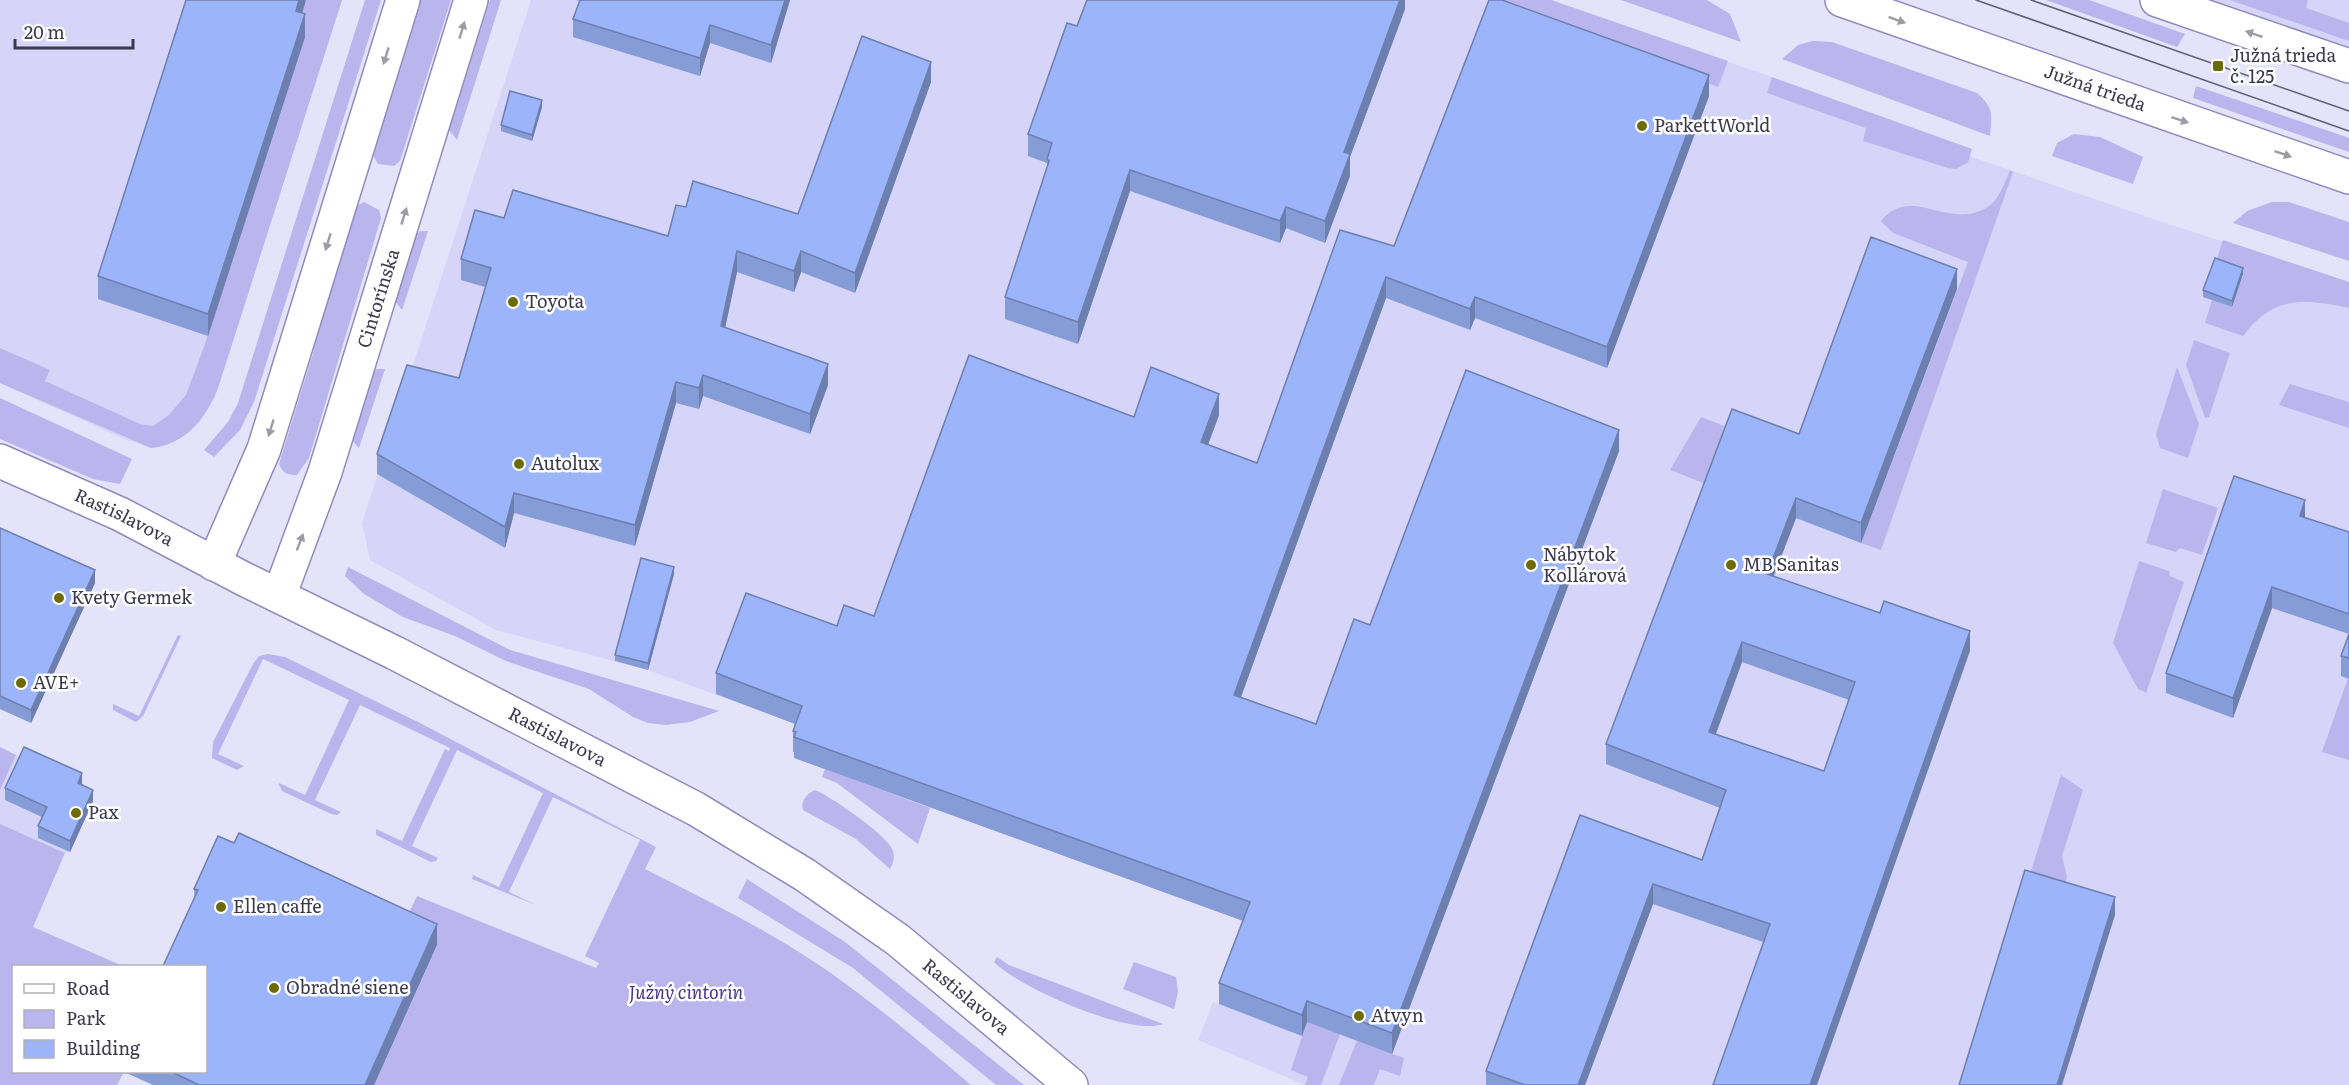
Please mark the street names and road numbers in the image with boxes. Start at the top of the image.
street label: Južná trieda [2041,57,2150,117]
street label: Cintorínska [349,245,405,351]
street label: Rastislavova [70,481,179,552]
street label: Rastislavova [504,699,612,773]
street label: Rastislavova [917,951,1017,1041]

